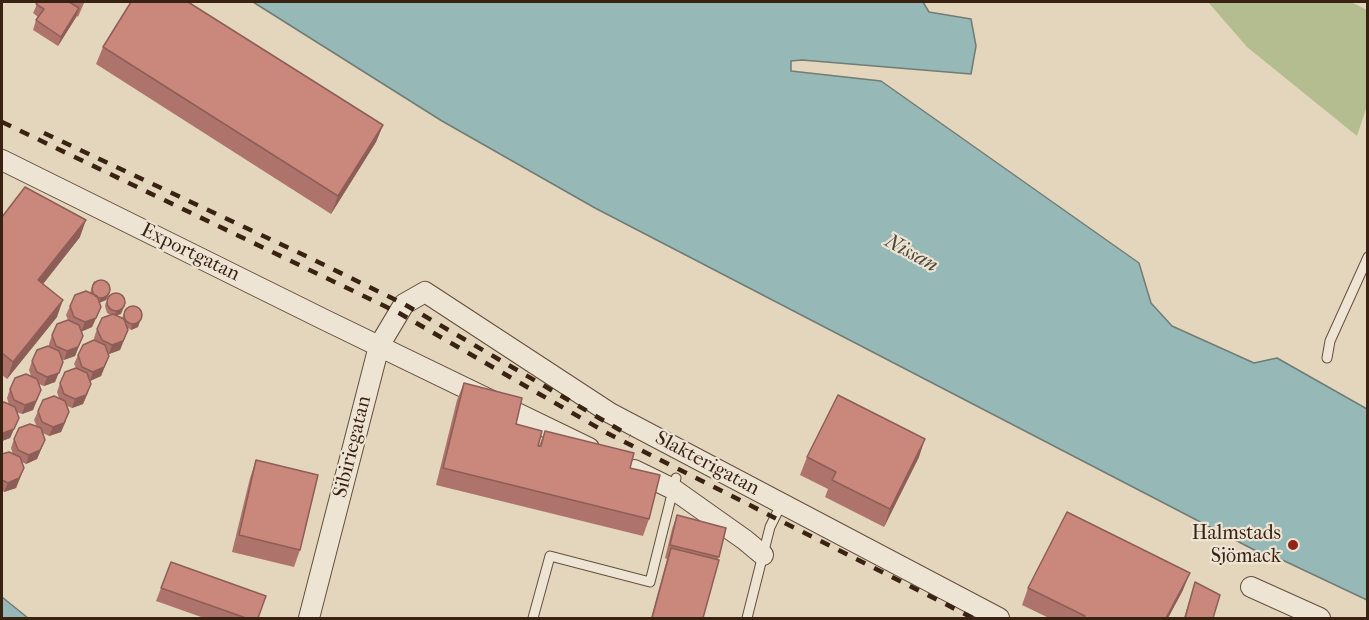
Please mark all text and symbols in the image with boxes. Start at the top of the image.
street label: Exportgatan [137,219,243,287]
water label: Nissan [880,229,942,279]
street label: Sibiriegatan [329,393,377,501]
street label: Slakterigatan [651,426,763,502]
place label: Halmstads Sjömack [1192,522,1281,569]
marker: Halmstads Sjömack [1286,538,1300,552]

